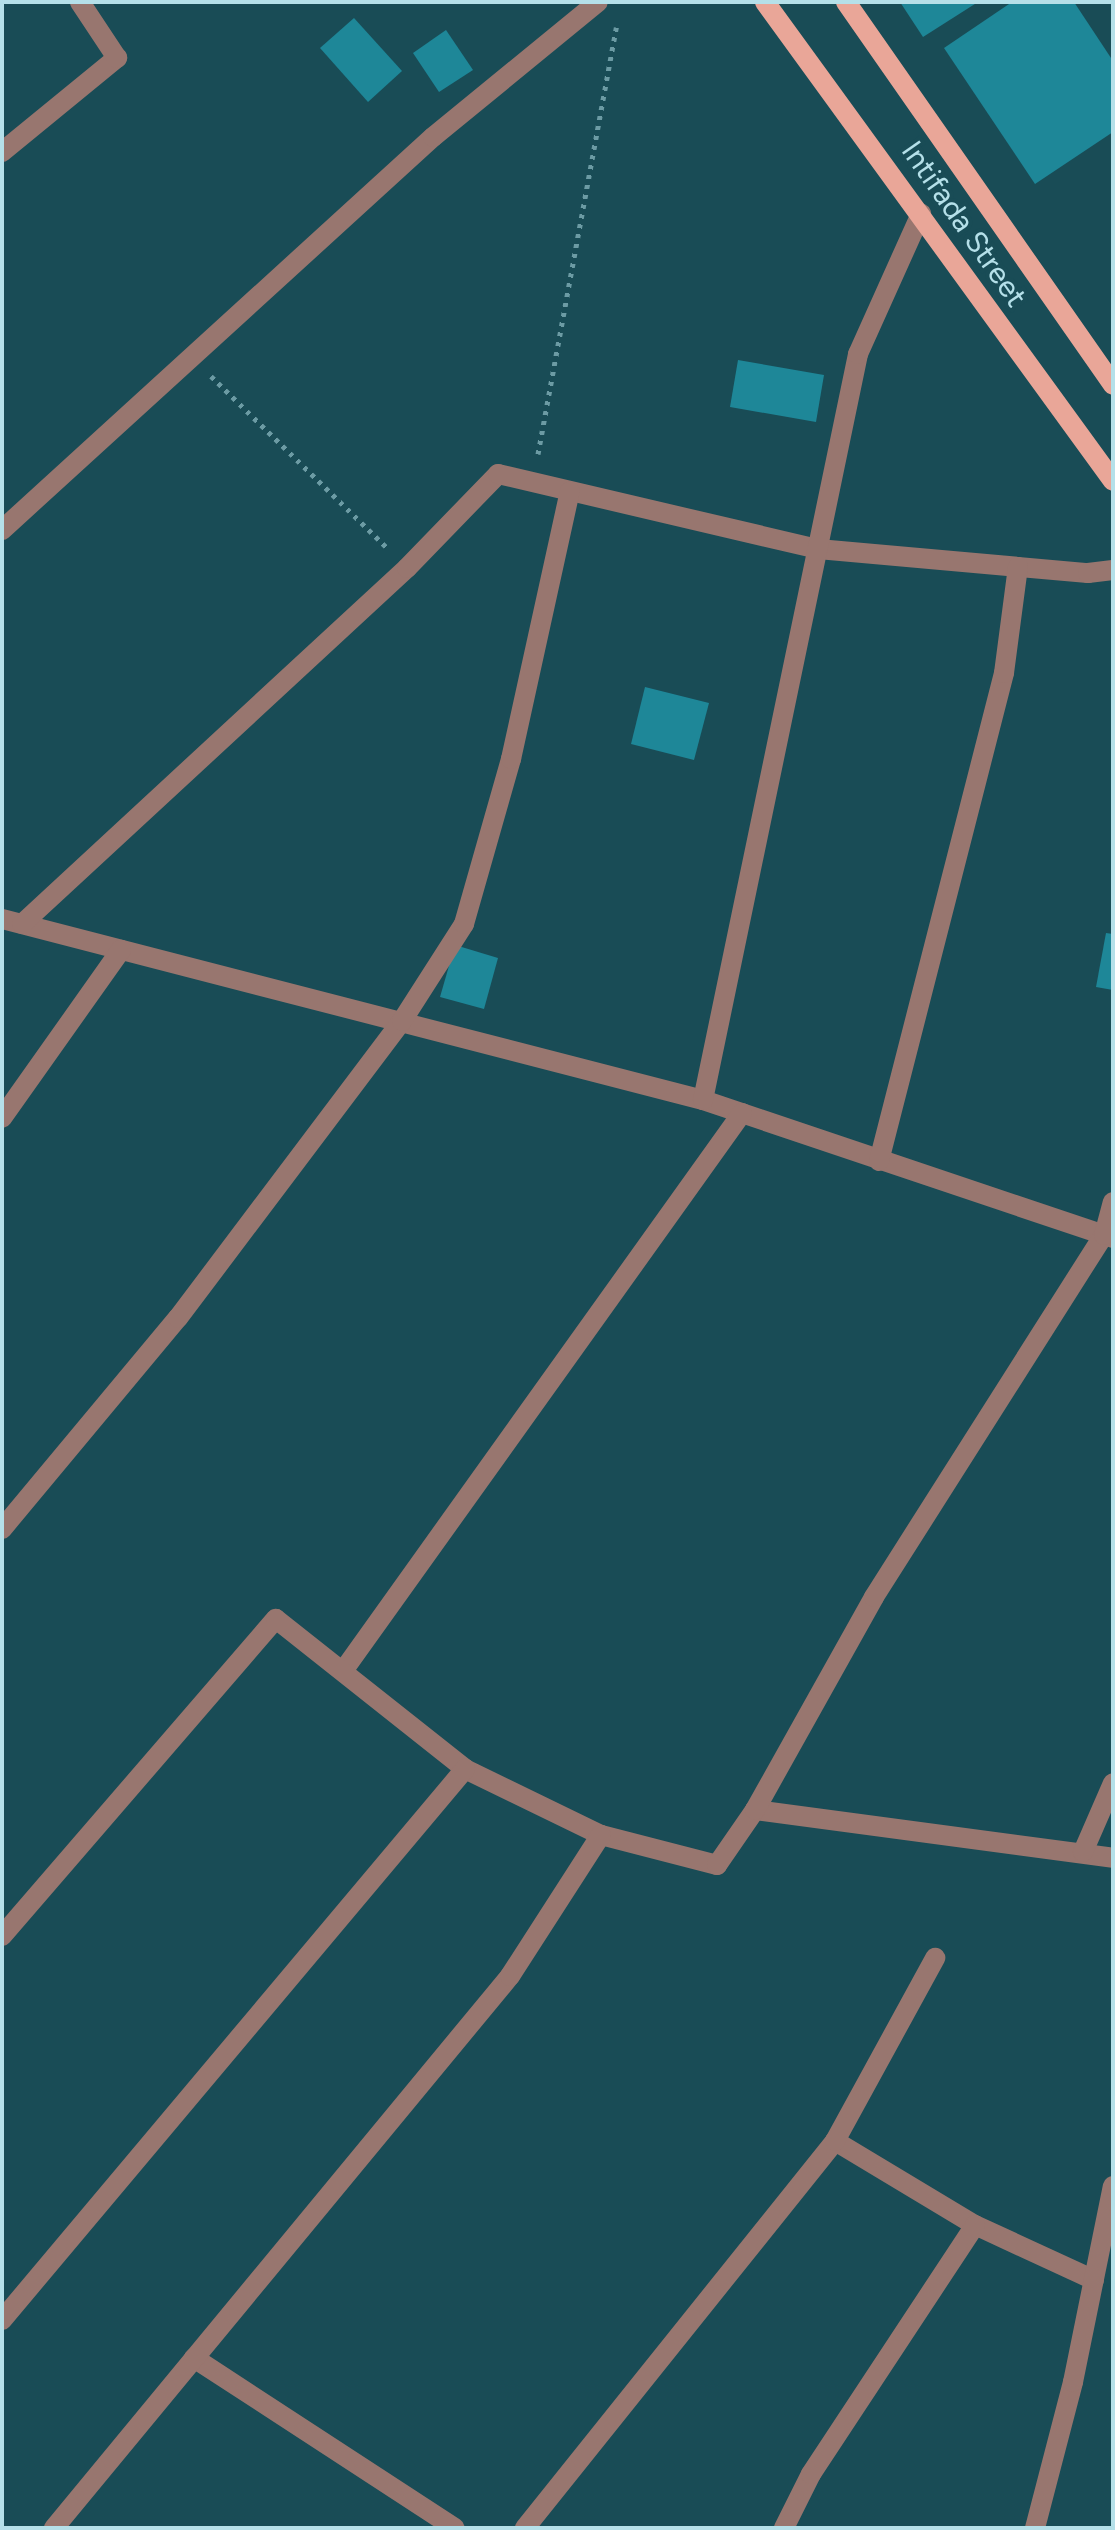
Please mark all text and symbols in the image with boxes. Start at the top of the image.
street label: Intifada Street [894,134,1034,314]

